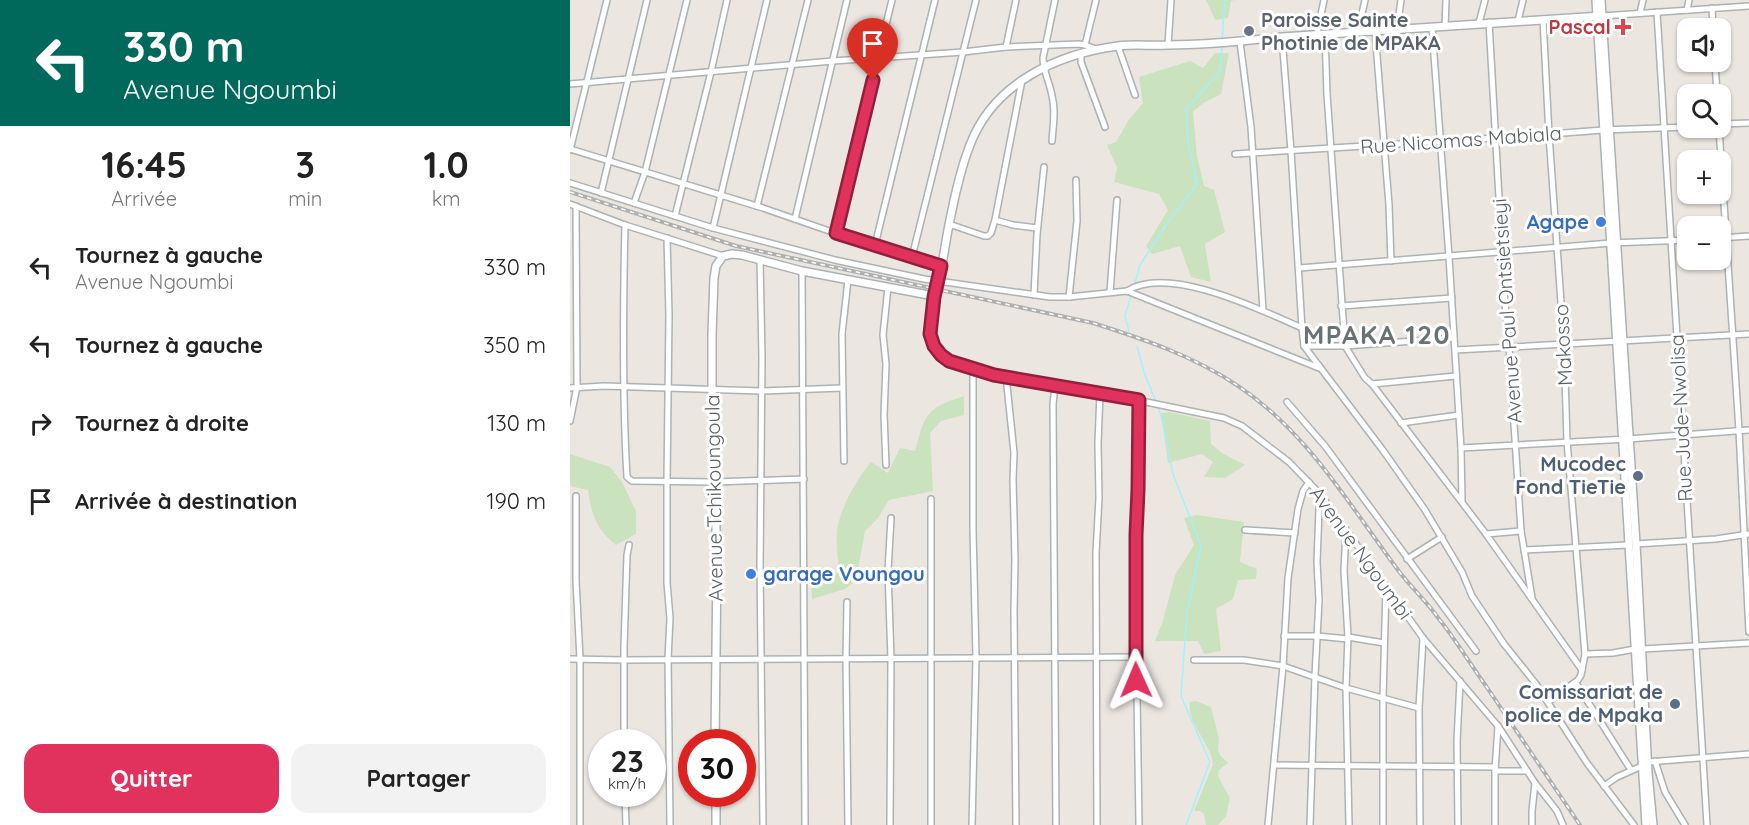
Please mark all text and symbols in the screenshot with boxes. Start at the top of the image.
place label: Paroisse Sainte Photinie de MPAKA [1261,7,1441,55]
place label: Pascal [1548,14,1611,39]
pin [847,18,898,80]
map controls [1677,18,1731,270]
button: sound [1677,18,1731,72]
text: 330 m [123,20,244,73]
marker: Pascal [1616,20,1630,34]
icon: left [24,24,102,102]
marker: Paroisse Sainte Photinie de MPAKA [1242,24,1256,38]
icon: arrive [856,27,889,60]
text: Avenue Ngoumbi [123,72,337,106]
button: search [1677,84,1731,138]
street label: Rue Nicomas Mabiala [1359,120,1562,159]
text: 16:45 [101,142,187,187]
text: 3 [296,142,315,187]
text: 1.0 [424,142,469,187]
button: + [1677,150,1731,204]
text: Arrivée [111,186,177,211]
text: min [288,186,322,211]
text: km [432,186,461,211]
street label: Avenue Paul Ontsietsieyi [1486,198,1527,425]
place label: Agape [1527,209,1589,234]
marker: Agape [1594,215,1608,229]
button: − [1677,216,1731,270]
text: Tournez à gauche [75,241,263,269]
icon: left [24,251,57,284]
text: 330 m [484,253,546,281]
text: Avenue Ngoumbi [75,269,234,294]
street label: Makosso [1548,304,1577,387]
district label: MPAKA 120 [1303,318,1451,351]
icon: left [24,329,57,362]
text: Tournez à gauche [75,331,263,359]
text: 350 m [483,331,546,359]
street label: Rue Jude-Nwolisa [1664,334,1697,502]
street label: Avenue Tchikoungoula [699,394,728,602]
icon: right [24,407,57,440]
text: Tournez à droite [75,409,249,437]
text: 130 m [487,409,546,437]
place label: Mucodec Fond TieTie [1515,451,1626,499]
marker: Mucodec Fond TieTie [1631,469,1645,483]
street label: Avenue Ngoumbi [1305,481,1418,624]
icon: arrive [24,485,57,518]
text: Arrivée à destination [75,487,297,515]
text: 190 m [486,487,546,515]
place label: garage Voungou [763,561,925,586]
marker: garage Voungou [744,567,758,581]
position arrow [1104,648,1168,712]
place label: Comissariat de police de Mpaka [1505,679,1663,727]
marker: Comissariat de police de Mpaka [1668,697,1682,711]
speed limit sign: 30 [678,729,756,807]
text: 23 [610,742,644,780]
button: Quitter [24,744,279,813]
button: Partager [291,744,546,813]
text: km/h [608,774,646,793]

